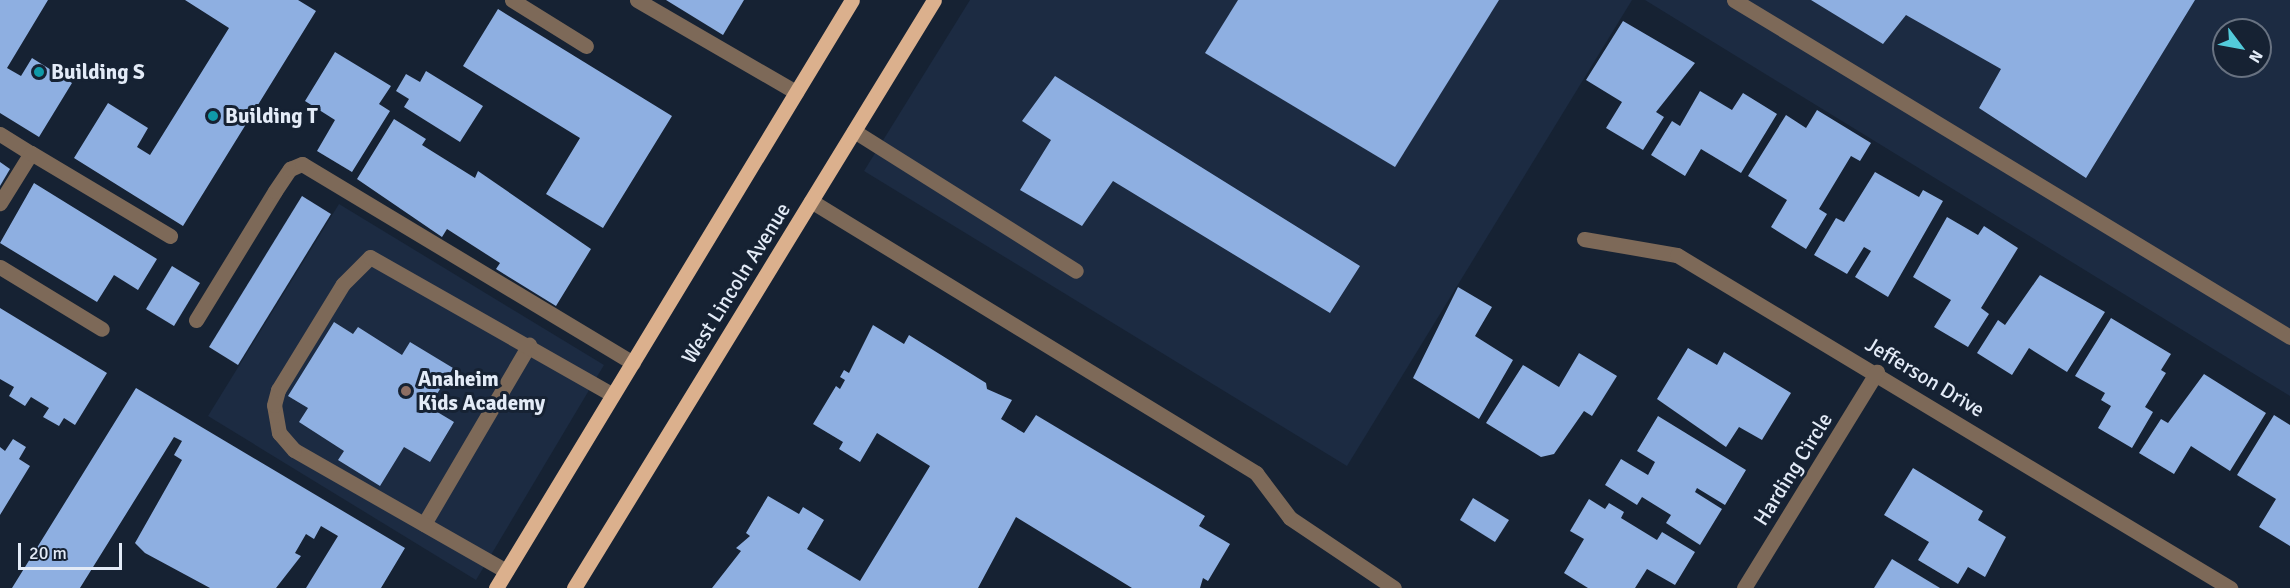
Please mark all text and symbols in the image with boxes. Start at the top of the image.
north arrow [2212,18,2272,78]
text: N [2244,46,2267,66]
place label: Building S [51,59,145,85]
marker: Building S [32,65,46,79]
place label: Building T [225,103,318,129]
marker: Building T [206,109,220,123]
street label: West Lincoln Avenue [676,198,796,368]
street label: Jefferson Drive [1861,332,1989,422]
place label: Anaheim Kids Academy [418,366,545,416]
marker: Anaheim Kids Academy [399,384,413,398]
street label: Harding Circle [1748,408,1838,530]
scale bar [21,531,124,569]
text: 20 m [29,542,67,564]

